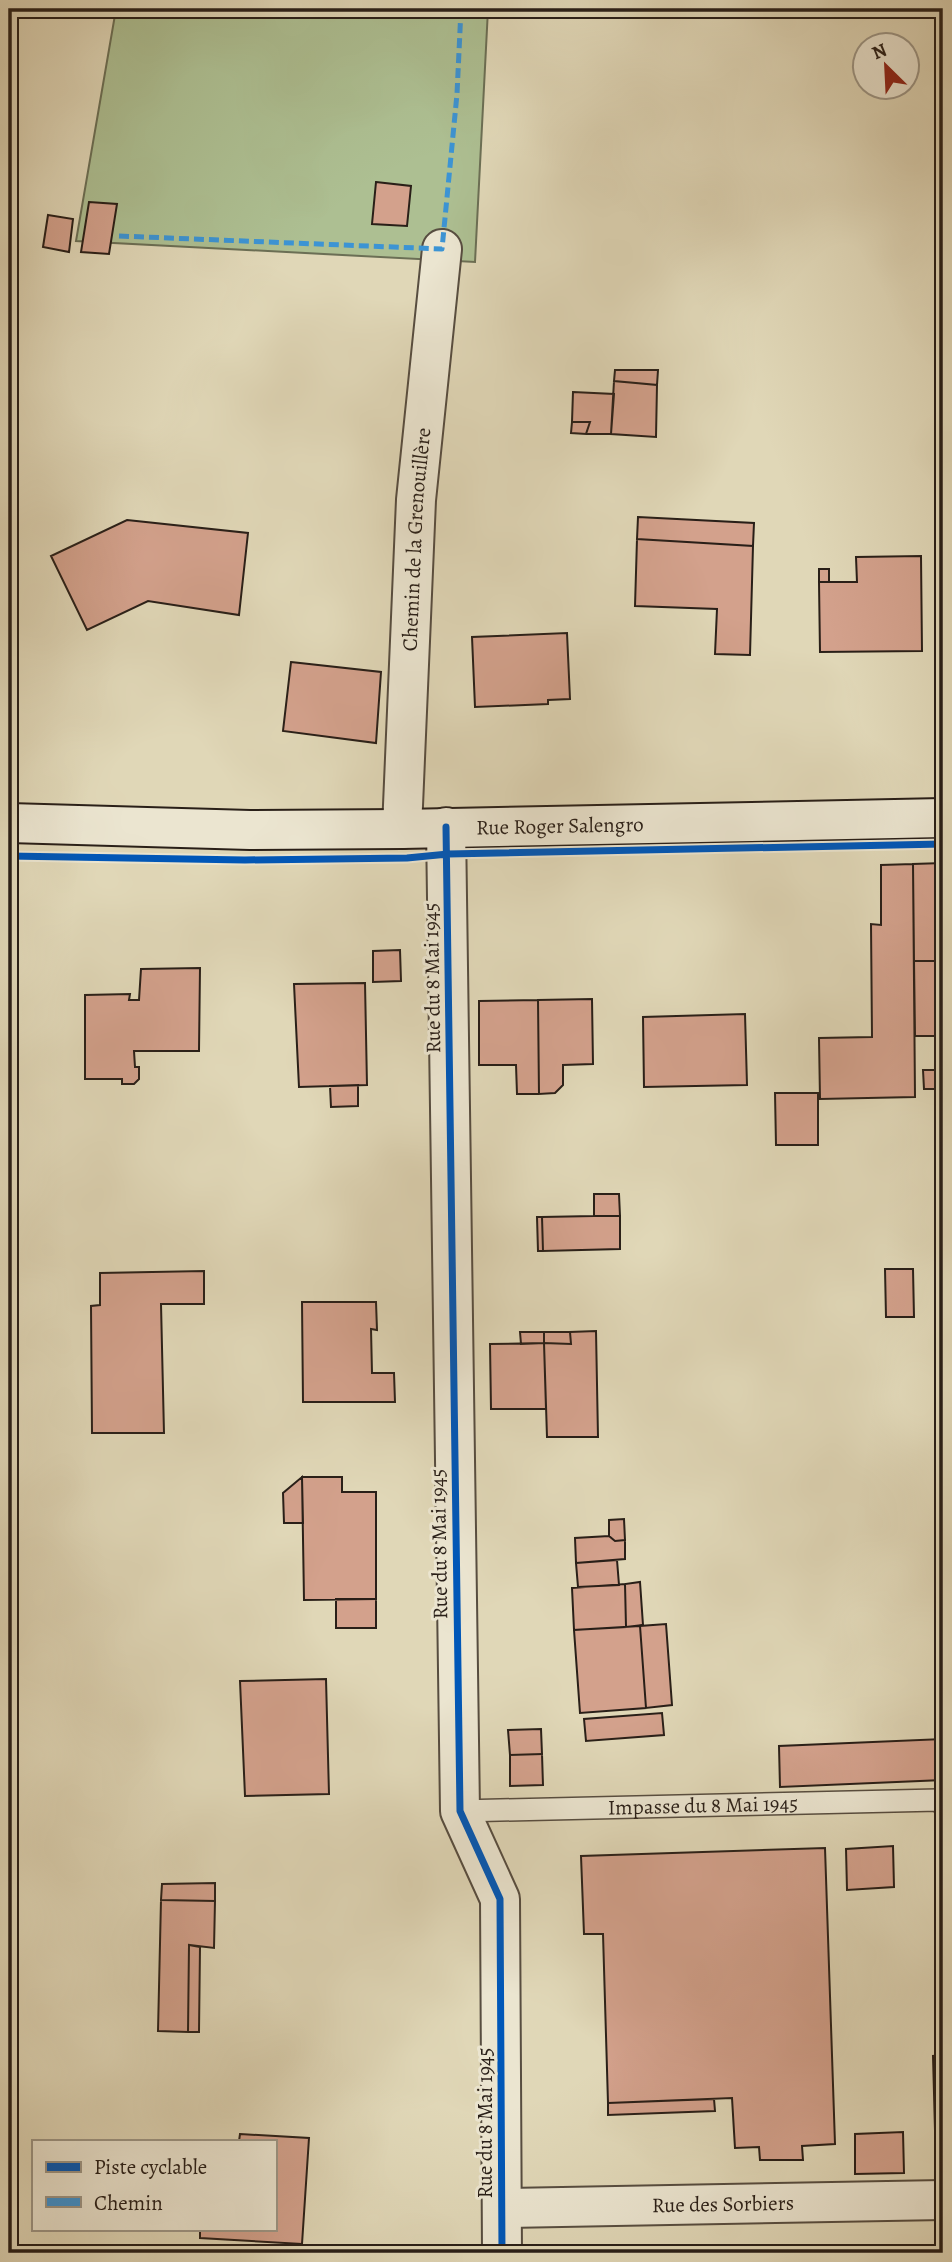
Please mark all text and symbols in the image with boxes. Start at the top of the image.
north arrow [850,32,920,102]
text: N [868,37,891,66]
street label: Chemin de la Grenouillère [396,426,437,652]
street label: Rue Roger Salengro [476,810,644,841]
street label: Rue du 8 Mai 1945 [417,902,447,1054]
street label: Rue du 8 Mai 1945 [424,1468,454,1620]
street label: Impasse du 8 Mai 1945 [608,1789,798,1822]
street label: Rue du 8 Mai 1945 [471,2048,499,2199]
legend [32,2140,276,2230]
text: Piste cyclable [94,2153,207,2181]
text: Chemin [94,2189,163,2217]
street label: Rue des Sorbiers [652,2189,794,2219]

